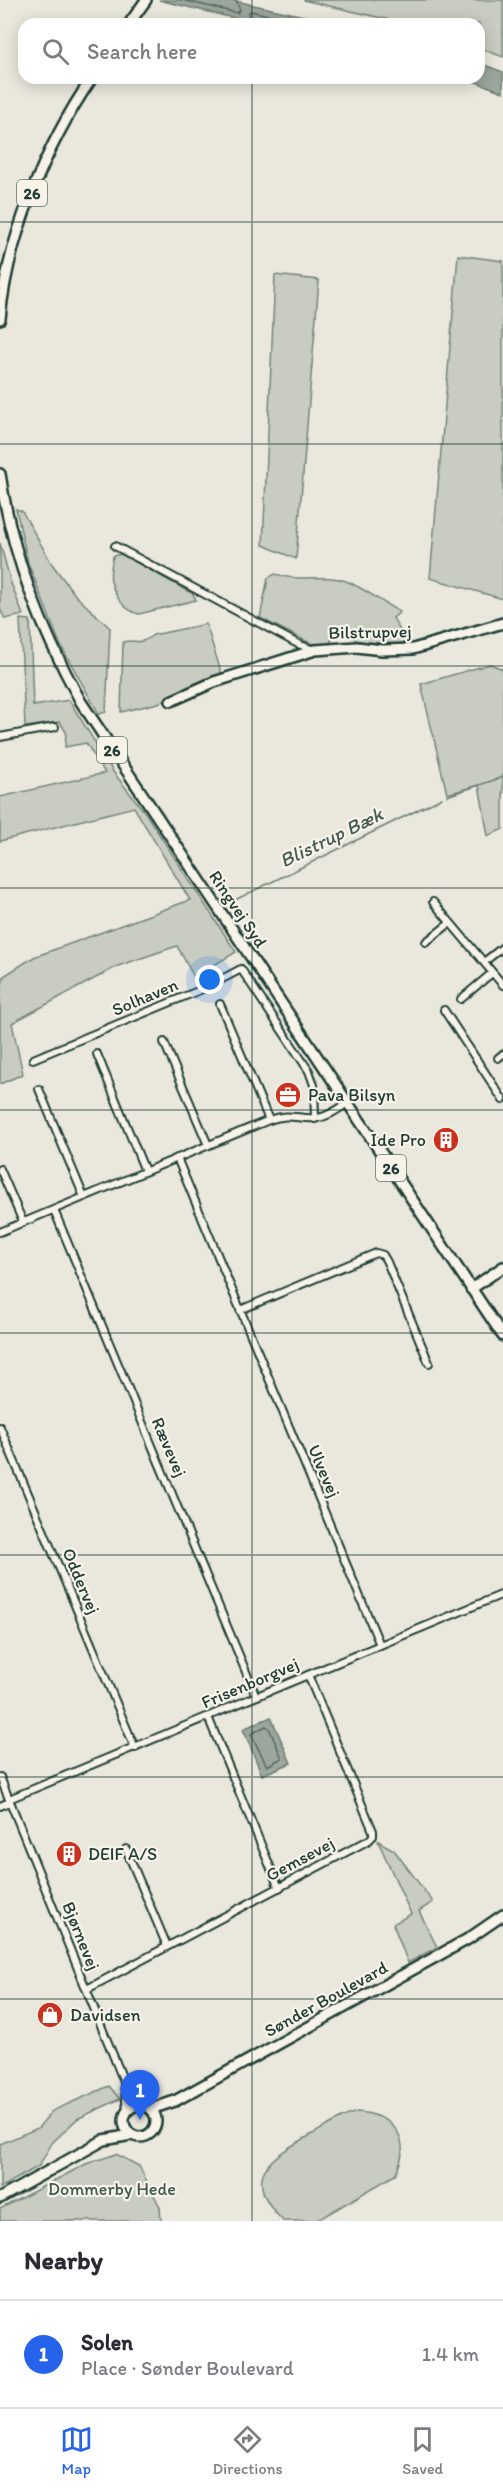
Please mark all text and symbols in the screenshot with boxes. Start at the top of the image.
search box [18,18,485,84]
icon: search [39,35,72,68]
text: Search here [87,38,197,65]
road number: 26 [17,180,47,206]
street label: Bilstrupvej [328,620,412,644]
road number: 26 [97,737,127,763]
water label: Blistrup Bæk [276,801,388,872]
street label: Ringvej Syd [204,866,272,952]
your location [195,965,224,994]
street label: Solhaven [109,973,181,1021]
office icon: Pava Bilsyn [273,1080,303,1110]
place label: Pava Bilsyn [308,1084,396,1106]
building icon: Ide Pro [431,1125,461,1155]
place label: Ide Pro [371,1129,426,1151]
road number: 26 [376,1155,406,1181]
street label: Rævevej [147,1414,191,1480]
street label: Ulvevej [303,1441,345,1501]
street label: Oddervej [57,1545,105,1617]
street label: Frisenborgvej [198,1653,302,1713]
street label: Gemsevej [262,1832,338,1886]
building icon: DEIF A/S [54,1839,84,1869]
place label: DEIF A/S [88,1843,157,1865]
street label: Bjørnevej [57,1898,105,1974]
street label: Sønder Boulevard [260,1956,392,2042]
shop icon: Davidsen [35,2000,65,2030]
place label: Davidsen [70,2004,141,2026]
pin: 1 [120,2070,160,2120]
park label: Dommerby Hede [48,2178,176,2200]
text: Nearby [24,2244,103,2276]
text: Solen [81,2329,133,2356]
text: 1 [39,2342,48,2366]
text: 1.4 km [422,2342,479,2366]
text: Place · Sønder Boulevard [81,2356,294,2380]
tab: Map [60,2423,93,2478]
tab: Directions [212,2423,283,2478]
tab: Saved [402,2423,443,2478]

